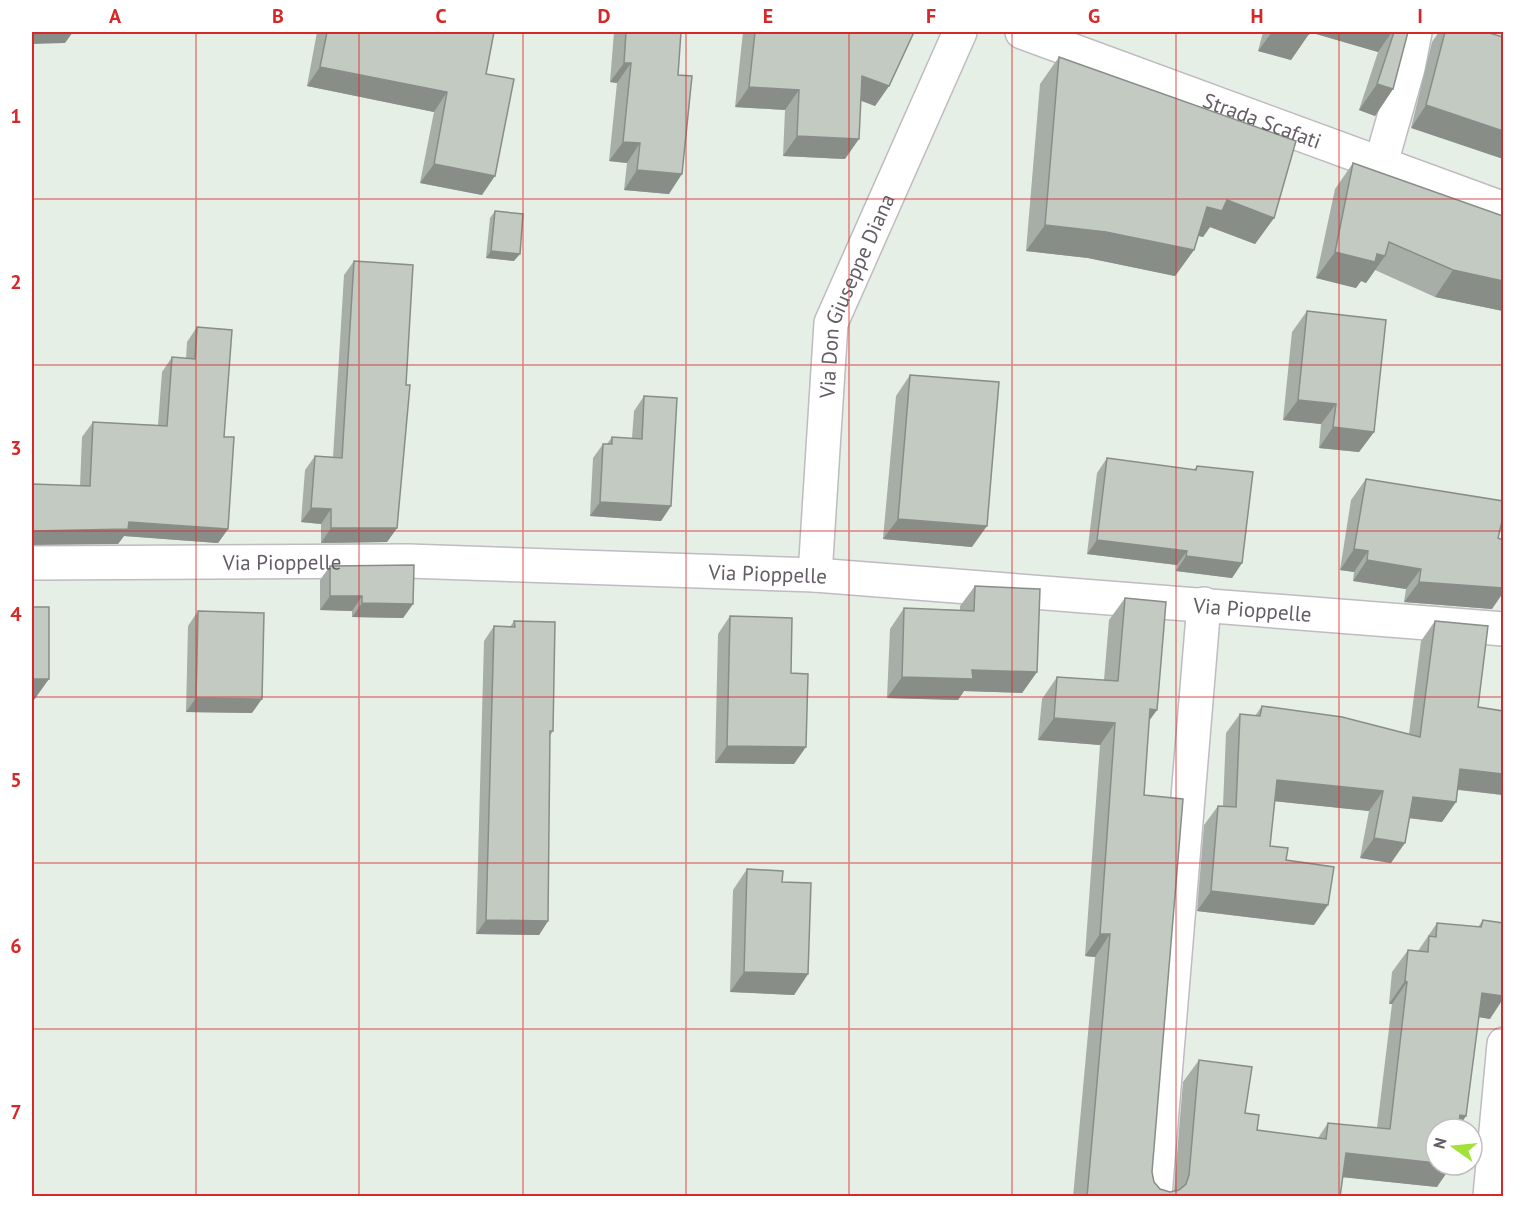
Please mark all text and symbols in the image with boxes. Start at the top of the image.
text: A [109,3,122,29]
text: B [272,3,284,29]
text: C [435,3,447,29]
text: D [598,3,611,29]
text: E [763,3,773,29]
text: F [926,3,936,29]
text: G [1088,3,1100,29]
text: H [1250,3,1264,29]
text: I [1417,3,1423,29]
street label: Strada Scafati [1199,86,1325,154]
text: 1 [10,103,22,129]
street label: Via Don Giuseppe Diana [813,189,900,400]
text: 2 [10,269,22,295]
text: 3 [10,435,22,461]
street label: Via Pioppelle [222,548,341,575]
street label: Via Pioppelle [707,558,828,589]
street label: Via Pioppelle [1191,591,1313,627]
text: 4 [10,601,22,627]
text: 5 [10,767,22,793]
text: 6 [10,933,22,959]
text: 7 [10,1099,22,1125]
north arrow [1424,1117,1484,1177]
text: N [1428,1135,1451,1151]

